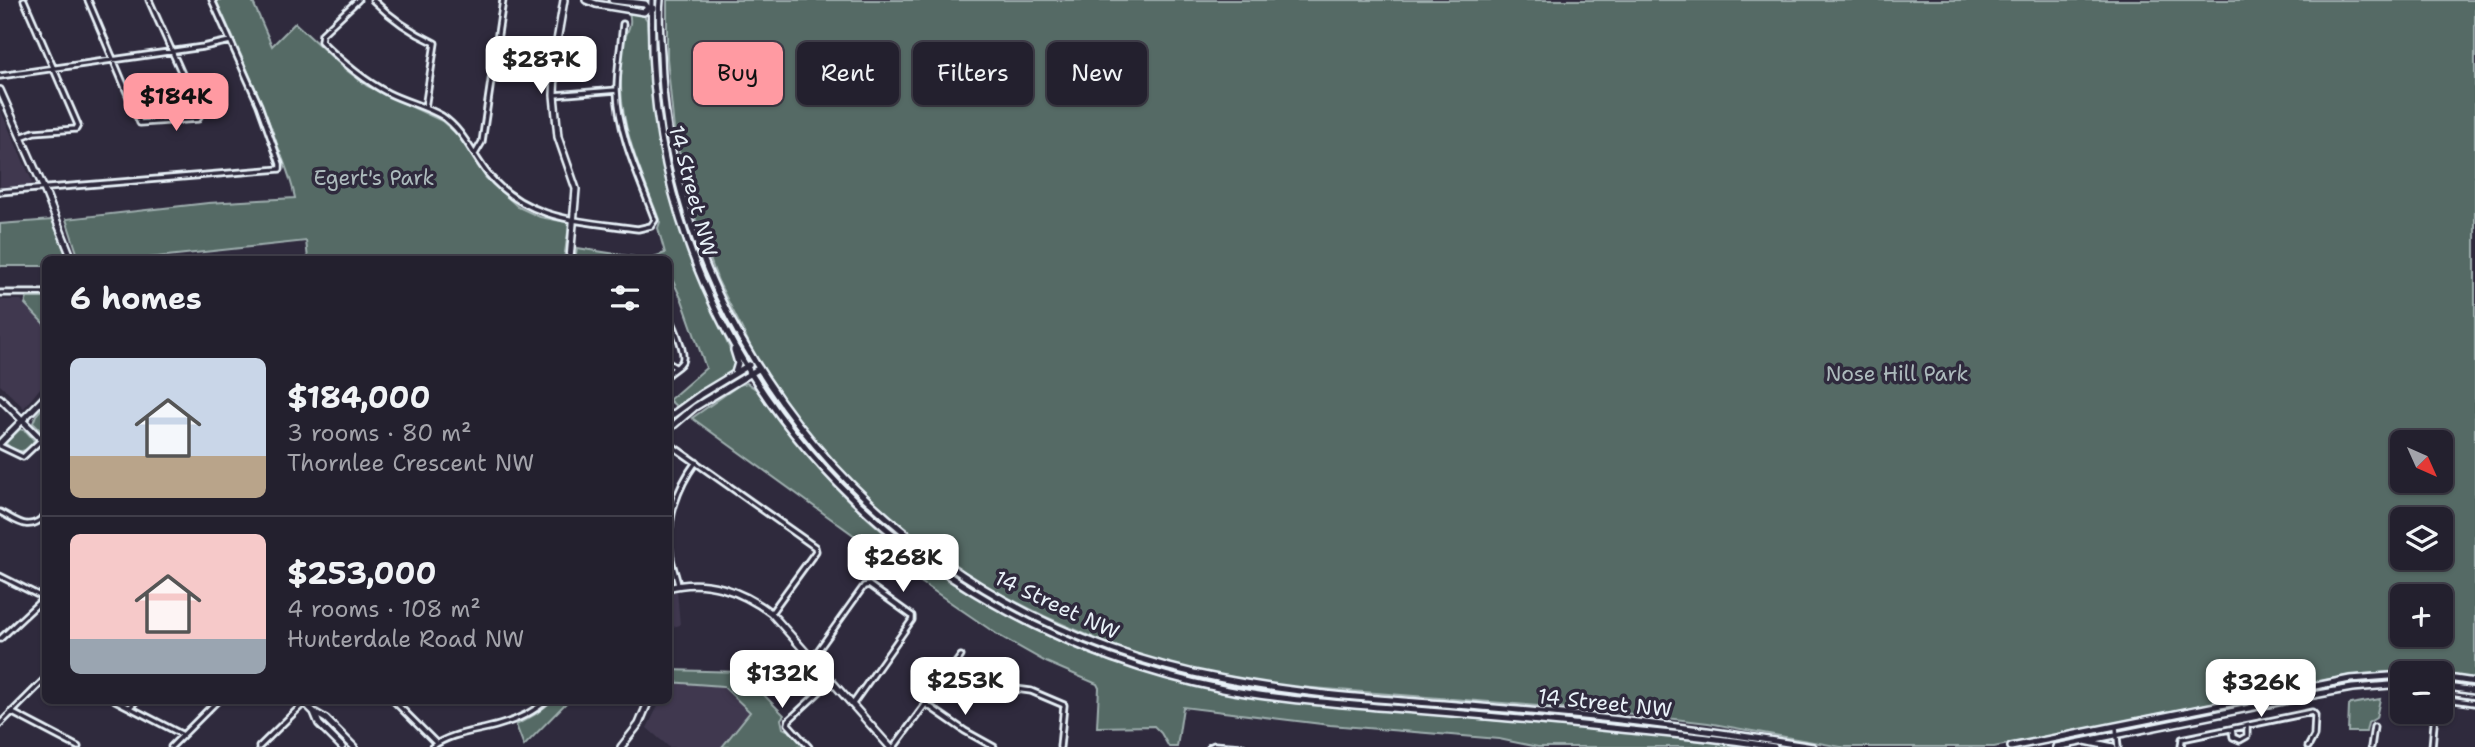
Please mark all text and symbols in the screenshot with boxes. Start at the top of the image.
pin: $287K [492,36,590,96]
chip: Buy [693,42,783,105]
chip: Rent [797,42,899,105]
chip: Filters [913,42,1033,105]
chip: New [1047,42,1147,105]
text: $287K [502,44,580,74]
pin: $184K [127,74,225,133]
text: $184K [139,81,213,111]
street label: 14 Street NW [662,122,724,260]
park label: Egert's Park [313,164,435,192]
text: 6 homes [70,278,202,319]
icon: filters [606,279,644,317]
park label: Nose Hill Park [1825,360,1969,388]
text: $184,000 [287,377,431,418]
icon: home [126,386,210,470]
text: 3 rooms · 80 m² [287,418,472,448]
north arrow [2390,430,2454,494]
map controls [2390,430,2453,724]
text: Thornlee Crescent NW [287,448,534,478]
button: layers [2390,507,2453,570]
pin: $268K [854,534,952,594]
text: $268K [864,542,942,572]
text: $253,000 [287,553,436,594]
icon: home [126,562,210,646]
street label: 14 Street NW [990,564,1124,646]
button: + [2390,584,2453,647]
text: 4 rooms · 108 m² [287,594,481,624]
text: Hunterdale Road NW [287,624,524,654]
pin: $132K [733,650,831,710]
text: $132K [746,658,818,688]
pin: $253K [916,658,1014,717]
pin: $326K [2212,660,2310,719]
button: − [2390,661,2453,724]
text: $253K [926,665,1004,695]
text: $326K [2222,667,2300,697]
street label: 14 Street NW [1537,682,1673,724]

